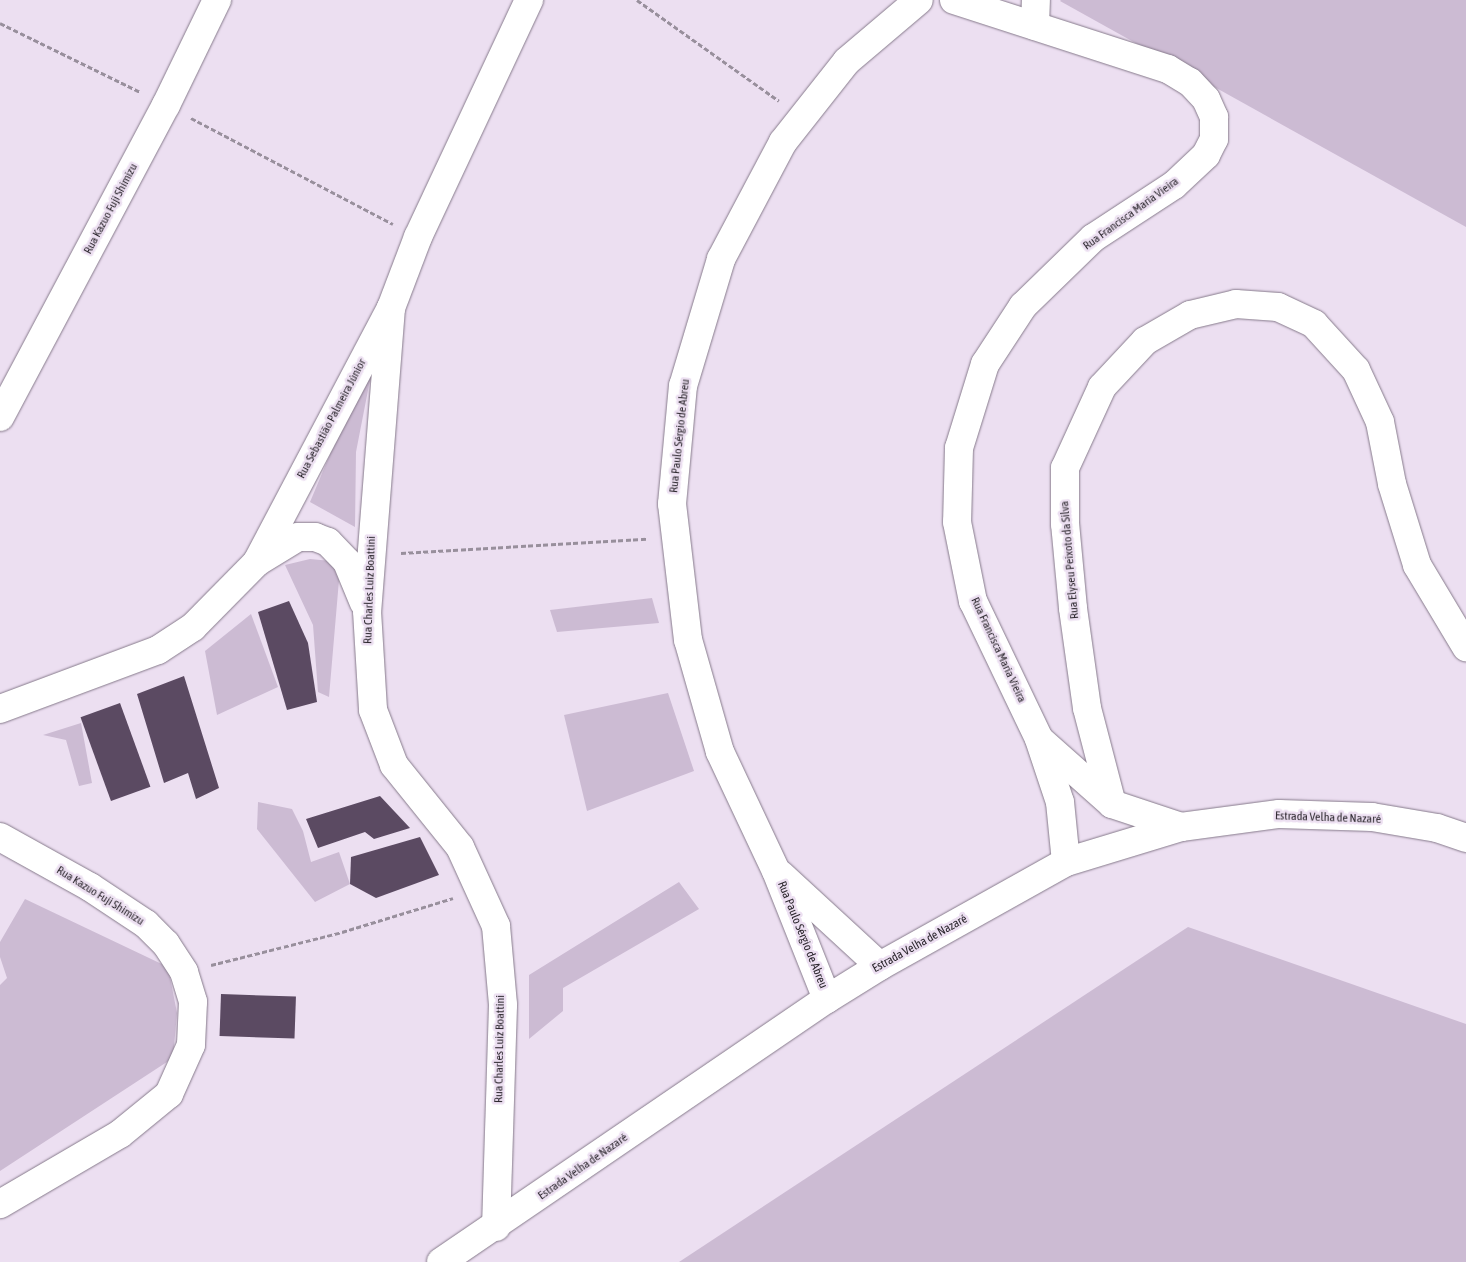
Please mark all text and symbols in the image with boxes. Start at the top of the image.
street label: Rua Kazuo Fuji Shimizu [81,161,141,257]
street label: Rua Francisca Maria Vieira [1081,175,1181,253]
street label: Rua Sebastião Palmeira Júnior [294,357,370,481]
street label: Rua Paulo Sérgio de Abreu [667,378,693,494]
street label: Rua Elyseu Peixoto da Silva [1058,500,1082,620]
street label: Rua Charles Luiz Boattini [361,536,379,644]
street label: Rua Francisca Maria Vieira [967,595,1029,705]
street label: Estrada Velha de Nazaré [1275,809,1381,827]
street label: Rua Kazuo Fuji Shimizu [54,863,146,929]
street label: Rua Paulo Sérgio de Abreu [774,879,830,991]
street label: Estrada Velha de Nazaré [870,912,970,976]
street label: Rua Charles Luiz Boattini [492,995,508,1103]
street label: Estrada Velha de Nazaré [535,1131,631,1203]

